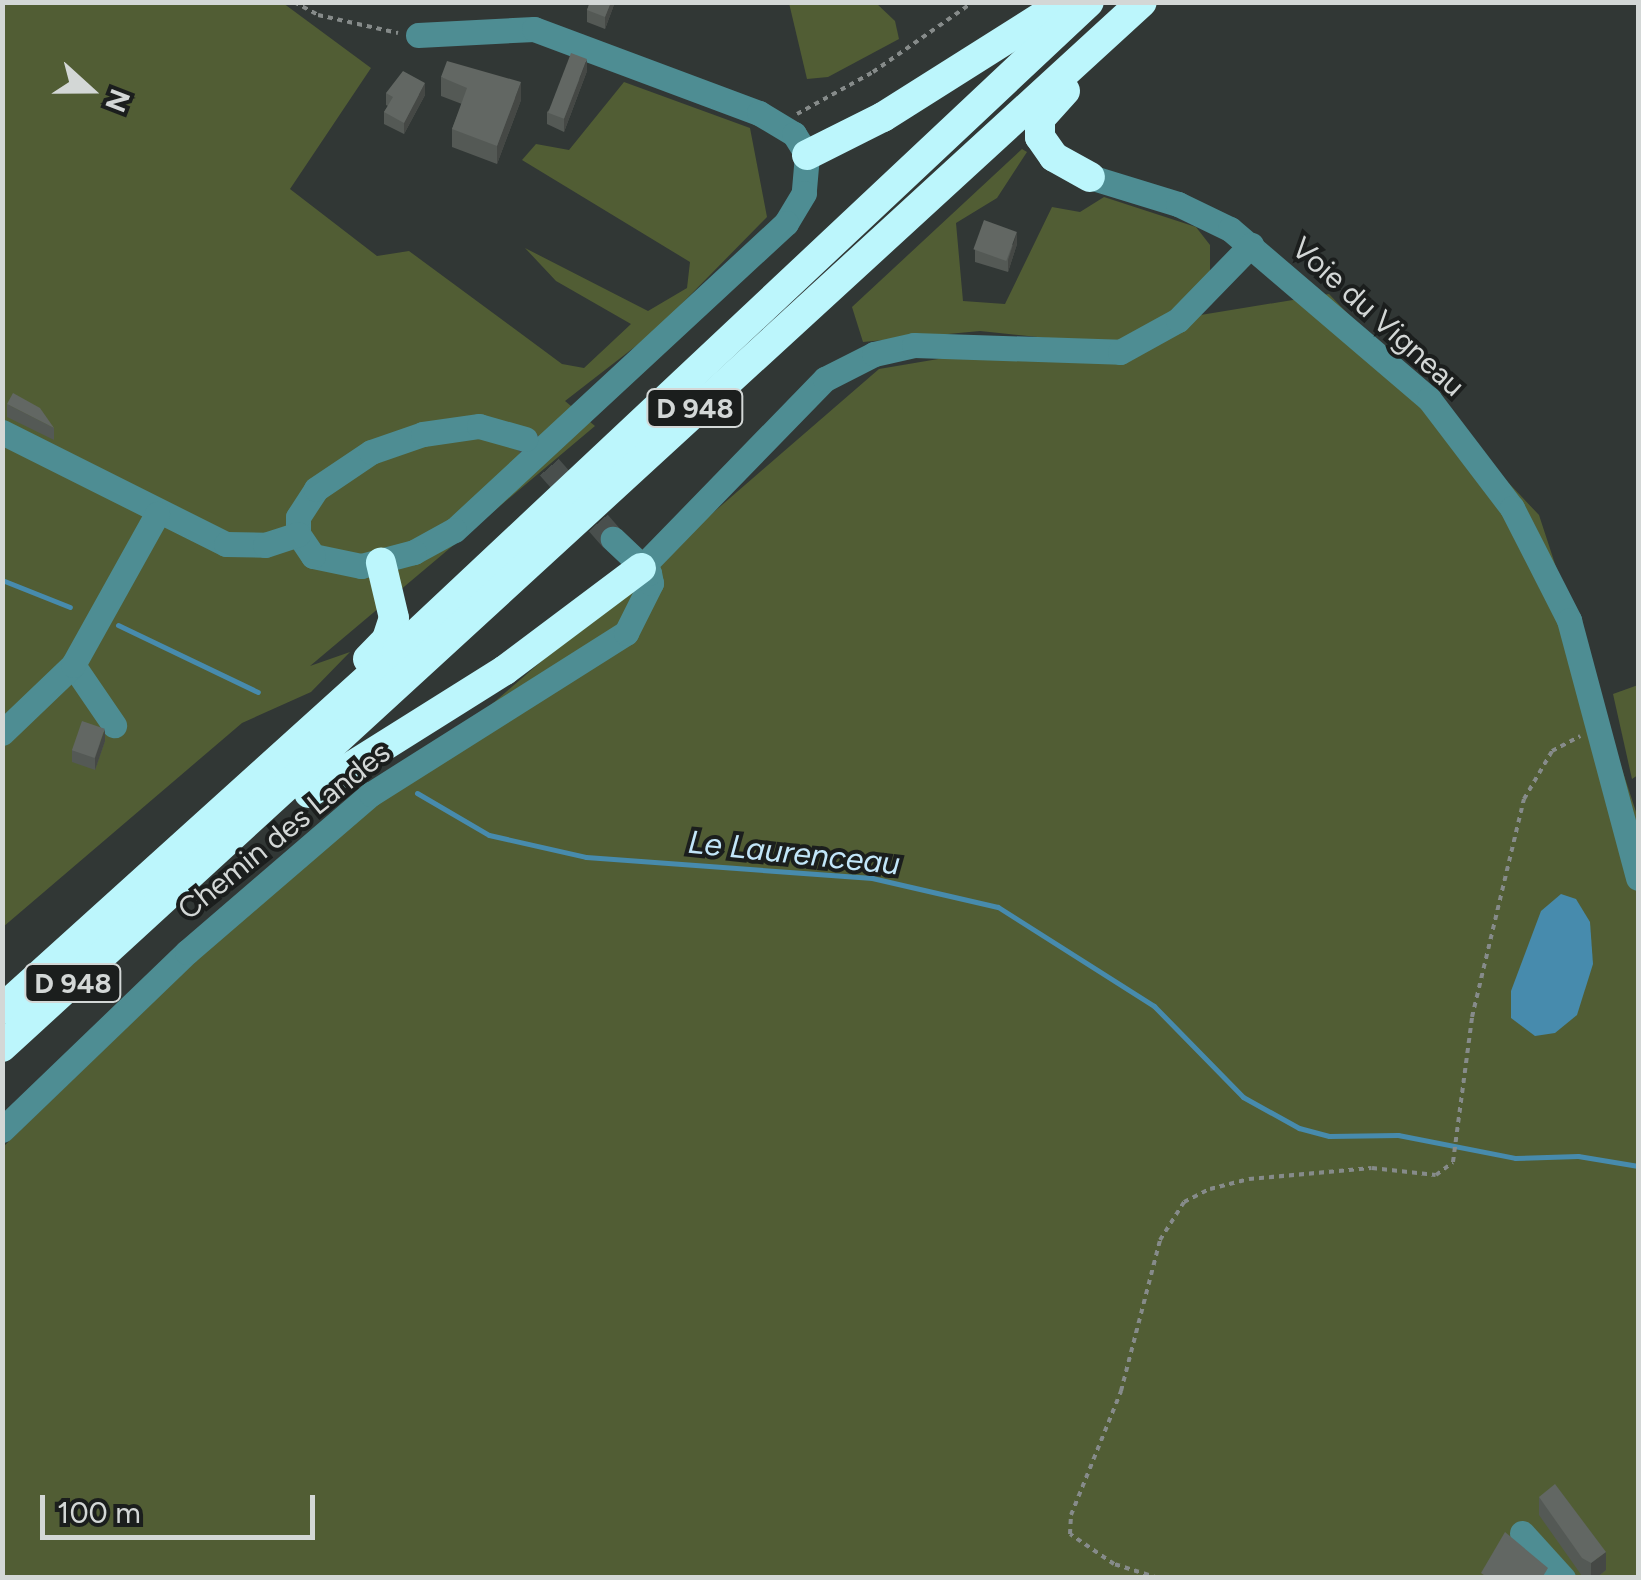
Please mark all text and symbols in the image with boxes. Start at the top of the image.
north arrow [40,40,140,140]
text: N [98,85,138,117]
street label: Voie du Vigneau [1284,230,1472,404]
road number: D 948 [645,385,745,431]
street label: Chemin des Landes [171,734,397,928]
water label: Le Laurenceau [686,823,902,883]
road number: D 948 [23,960,123,1006]
scale bar [45,1475,320,1537]
text: 100 m [57,1494,141,1531]

